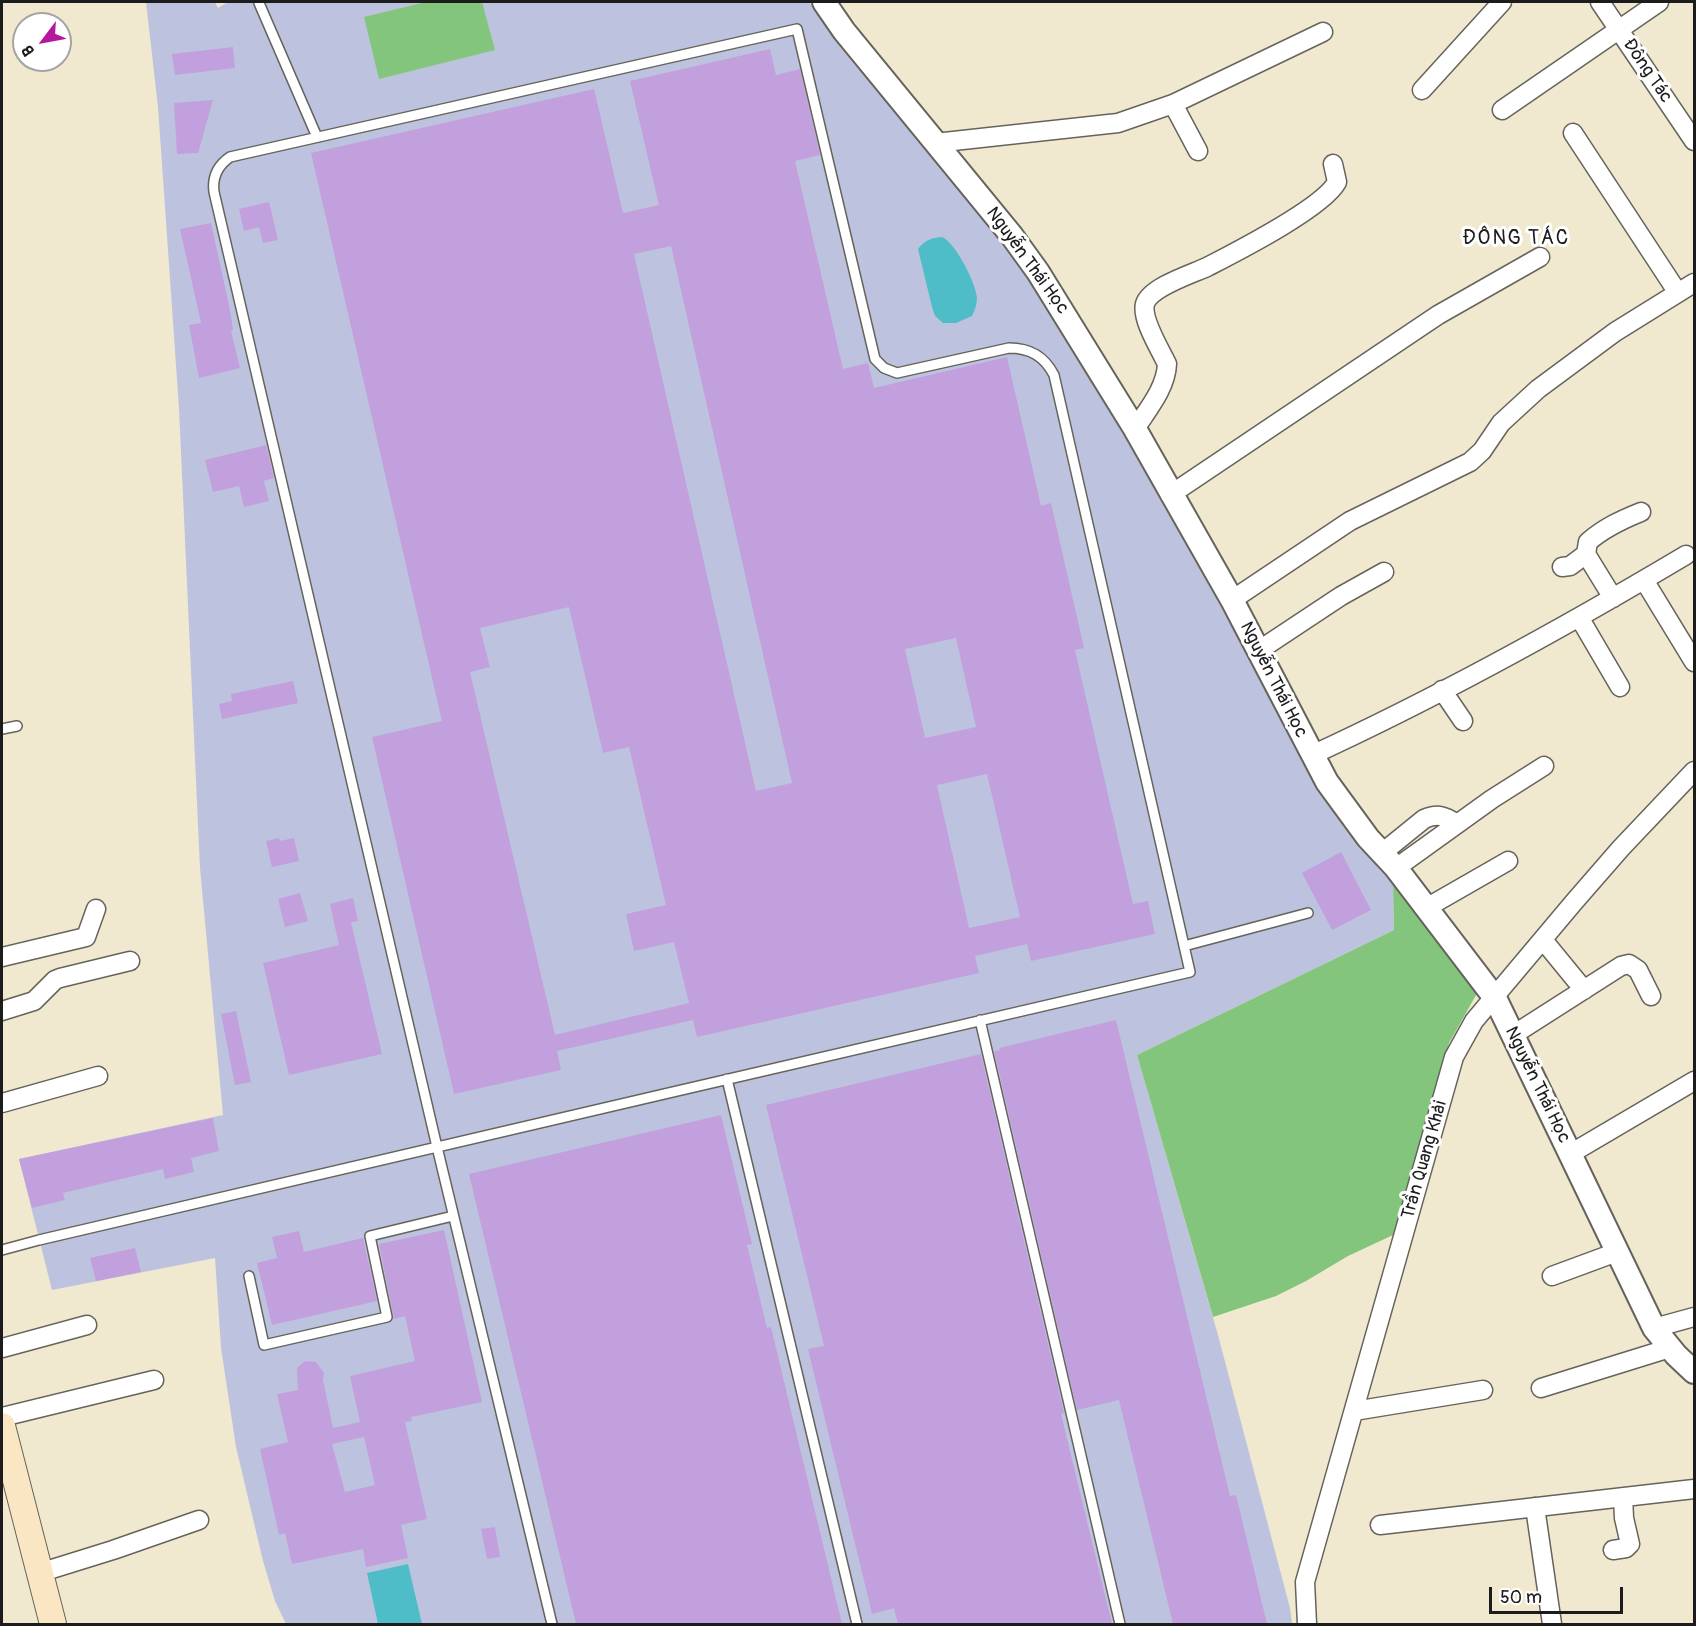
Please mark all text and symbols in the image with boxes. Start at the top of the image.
north arrow [12,12,72,72]
street label: Đông Tác [1618,35,1676,107]
text: B [18,41,39,60]
street label: Nguyễn Thái Học [981,203,1073,319]
district label: ĐÔNG TÁC [1463,227,1569,251]
street label: Nguyễn Thái Học [1235,619,1311,741]
street label: Nguyễn Thái Học [1499,1023,1575,1147]
street label: Trần Quang Khải [1398,1098,1452,1222]
scale bar [1492,1575,1626,1613]
text: 50 m [1500,1586,1542,1609]

